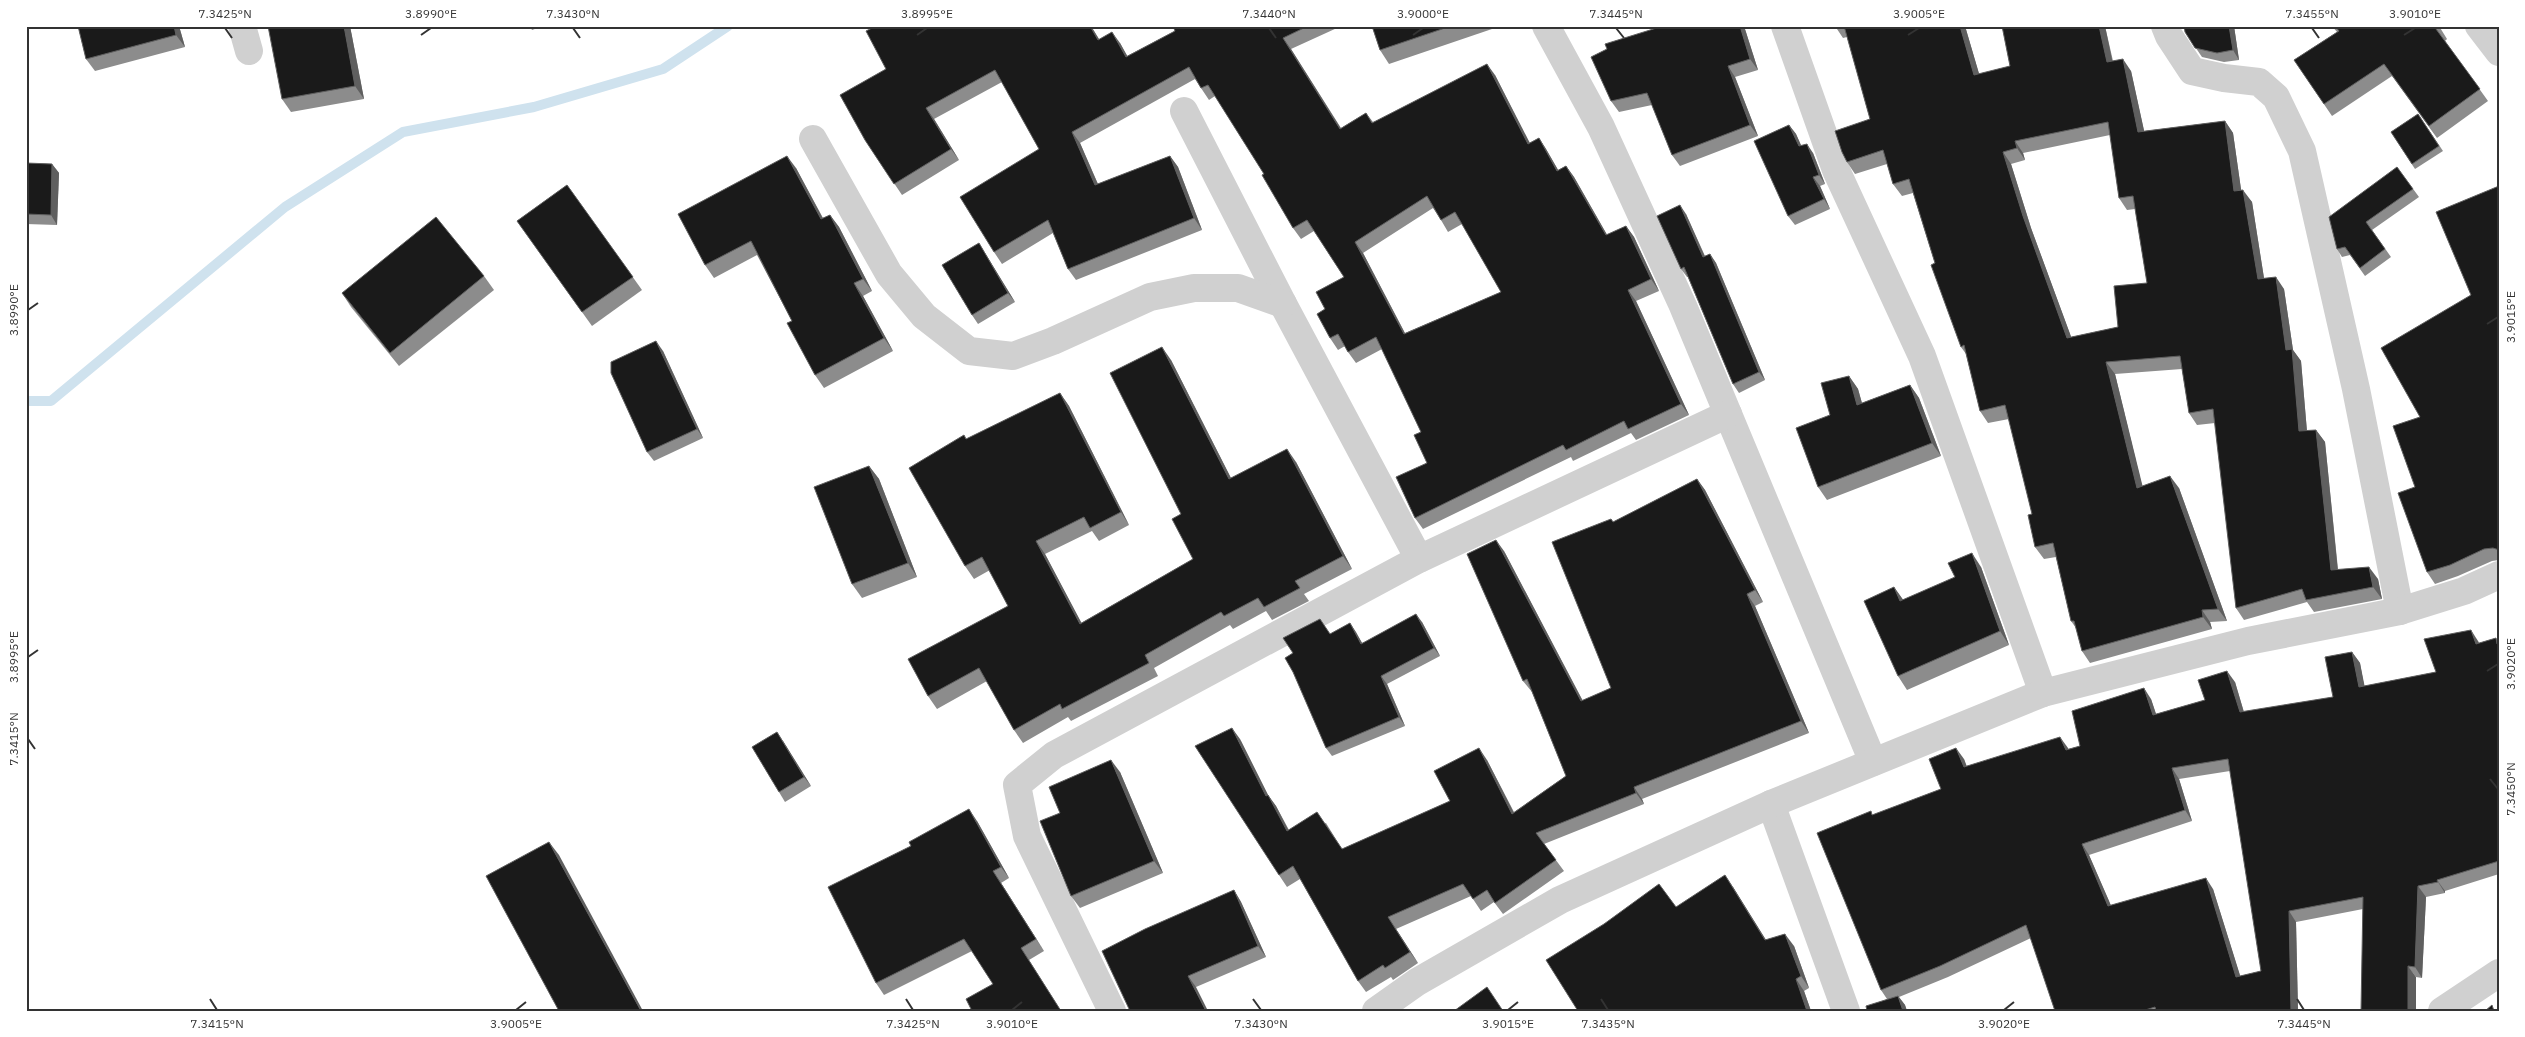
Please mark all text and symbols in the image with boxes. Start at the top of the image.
text: 7.3425°N [198,6,252,21]
text: 3.8990°E [405,6,457,21]
text: 7.3430°N [546,6,600,21]
text: 3.8995°E [901,6,953,21]
text: 7.3440°N [1242,6,1296,21]
text: 3.9000°E [1397,6,1449,21]
text: 7.3445°N [1589,6,1643,21]
text: 3.9005°E [1893,6,1945,21]
text: 7.3455°N [2285,6,2339,21]
text: 3.9010°E [2389,6,2441,21]
text: 3.8990°E [6,284,21,336]
text: 3.9015°E [2503,291,2518,343]
text: 3.8995°E [6,631,21,683]
text: 3.9020°E [2503,638,2518,690]
text: 7.3415°N [6,712,21,766]
text: 7.3450°N [2503,762,2518,816]
text: 7.3415°N [190,1016,244,1031]
text: 3.9005°E [490,1016,542,1031]
text: 7.3425°N [886,1016,940,1031]
text: 3.9010°E [986,1016,1038,1031]
text: 7.3430°N [1234,1016,1288,1031]
text: 3.9015°E [1482,1016,1534,1031]
text: 7.3435°N [1581,1016,1635,1031]
text: 3.9020°E [1978,1016,2030,1031]
text: 7.3445°N [2277,1016,2331,1031]

